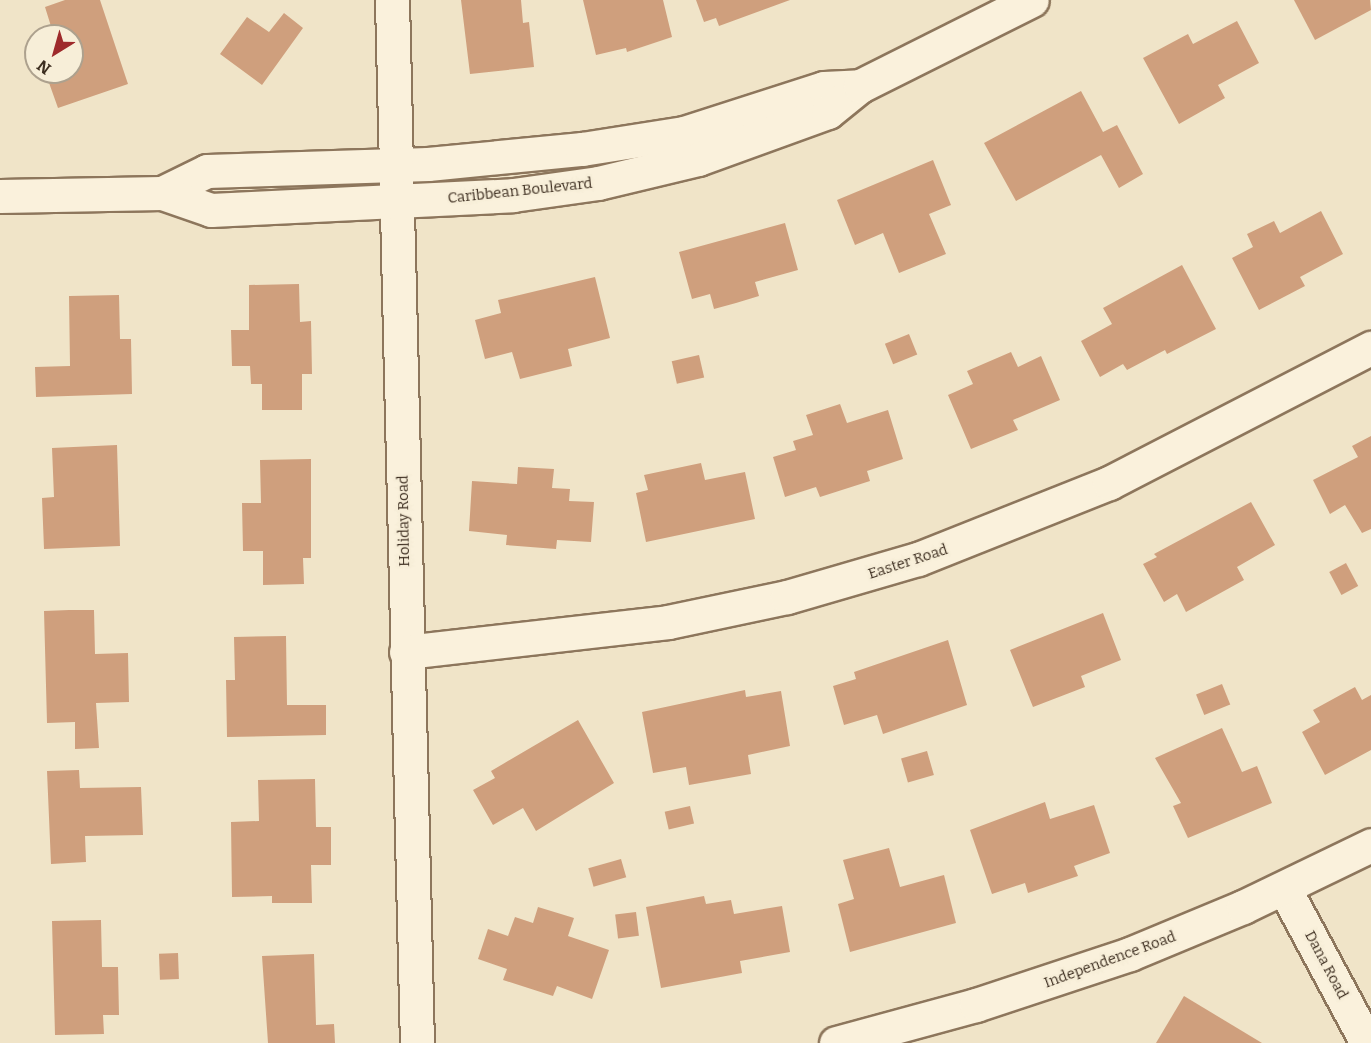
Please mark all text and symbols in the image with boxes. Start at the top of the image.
north arrow [24,24,84,84]
text: N [33,56,55,78]
street label: Caribbean Boulevard [447,174,593,208]
street label: Holiday Road [394,475,414,567]
street label: Easter Road [866,541,950,583]
street label: Independence Road [1042,928,1178,992]
street label: Dana Road [1301,928,1351,1002]

